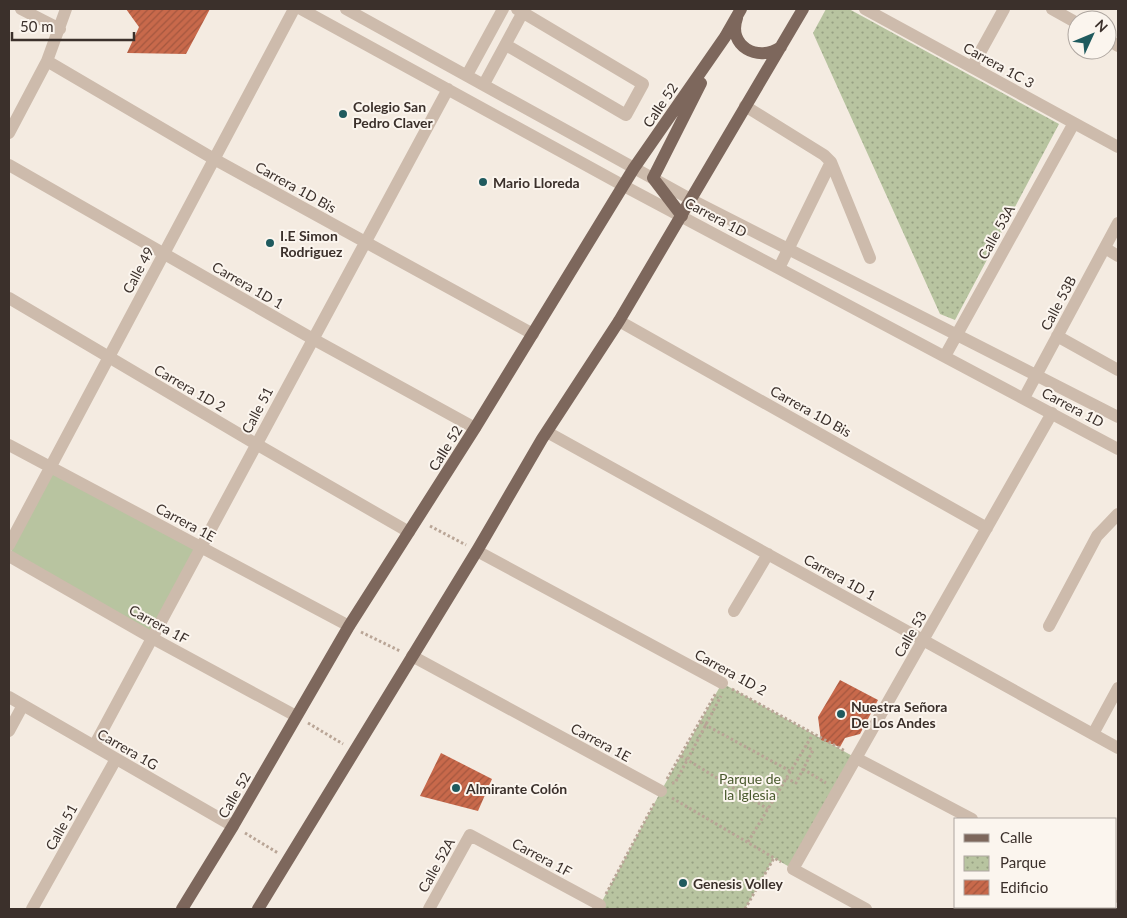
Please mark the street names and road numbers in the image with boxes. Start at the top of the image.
street label: Carrera 1C 3 [961,39,1037,91]
street label: Calle 52 [639,79,681,131]
street label: Carrera 1D Bis [253,158,339,216]
street label: Carrera 1D [682,194,750,240]
street label: Calle 53A [974,201,1018,262]
street label: Calle 49 [119,244,157,296]
street label: Carrera 1D 1 [209,258,287,312]
street label: Calle 53B [1037,273,1079,333]
street label: Carrera 1D 2 [151,361,229,415]
street label: Carrera 1D Bis [768,382,854,440]
street label: Calle 51 [238,384,276,436]
street label: Carrera 1D [1039,384,1107,430]
street label: Calle 52 [425,422,465,474]
street label: Carrera 1E [153,499,219,545]
street label: Carrera 1D 1 [801,550,879,604]
street label: Carrera 1F [126,601,192,647]
street label: Calle 53 [890,608,930,660]
street label: Carrera 1D 2 [692,645,770,699]
street label: Carrera 1E [568,719,634,765]
street label: Carrera 1G [95,725,161,773]
street label: Calle 52 [214,769,254,821]
street label: Calle 51 [41,801,81,853]
street label: Calle 52A [414,834,458,895]
street label: Carrera 1F [509,834,575,880]

